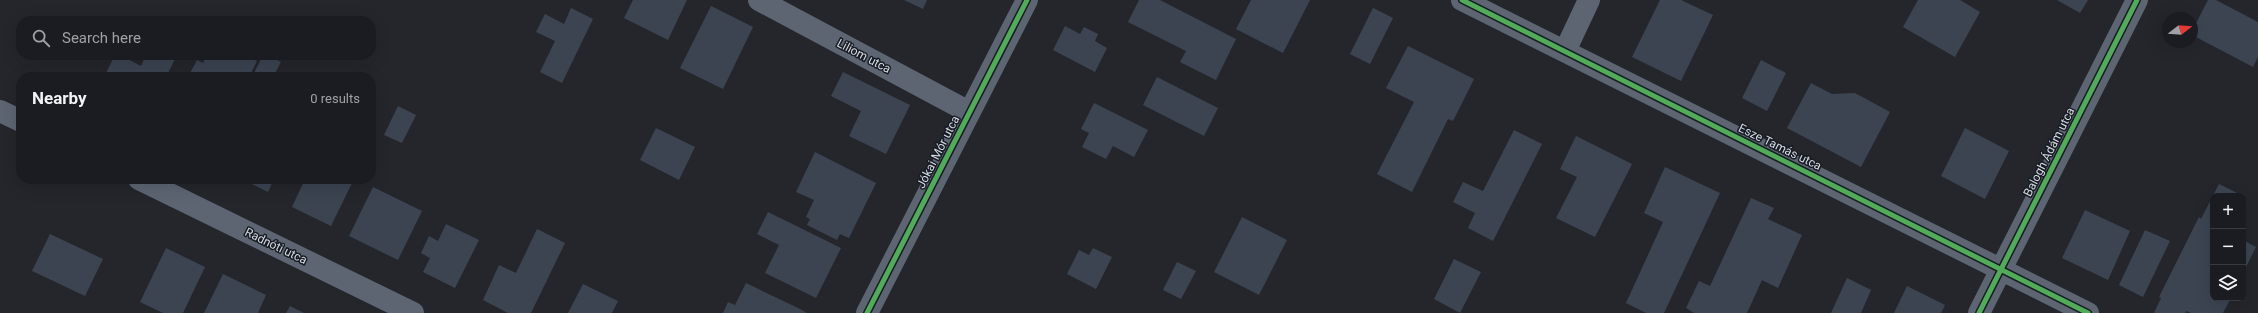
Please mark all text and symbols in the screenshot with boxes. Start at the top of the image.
north arrow [2162,12,2198,48]
search box [16,16,376,60]
icon: search [30,27,52,49]
text: Search here [62,29,141,47]
street label: Liliom utca [835,36,893,76]
text: Nearby [32,88,87,108]
text: 0 results [310,91,360,106]
street label: Balogh Ádám utca [2020,105,2077,199]
street label: Jókai Mór utca [914,113,962,191]
street label: Esze Tamás utca [1736,121,1824,173]
map controls [2210,193,2246,301]
button: + [2210,193,2246,229]
street label: Radnóti utca [243,225,309,267]
button: − [2210,229,2246,265]
button: layers [2210,265,2246,301]

